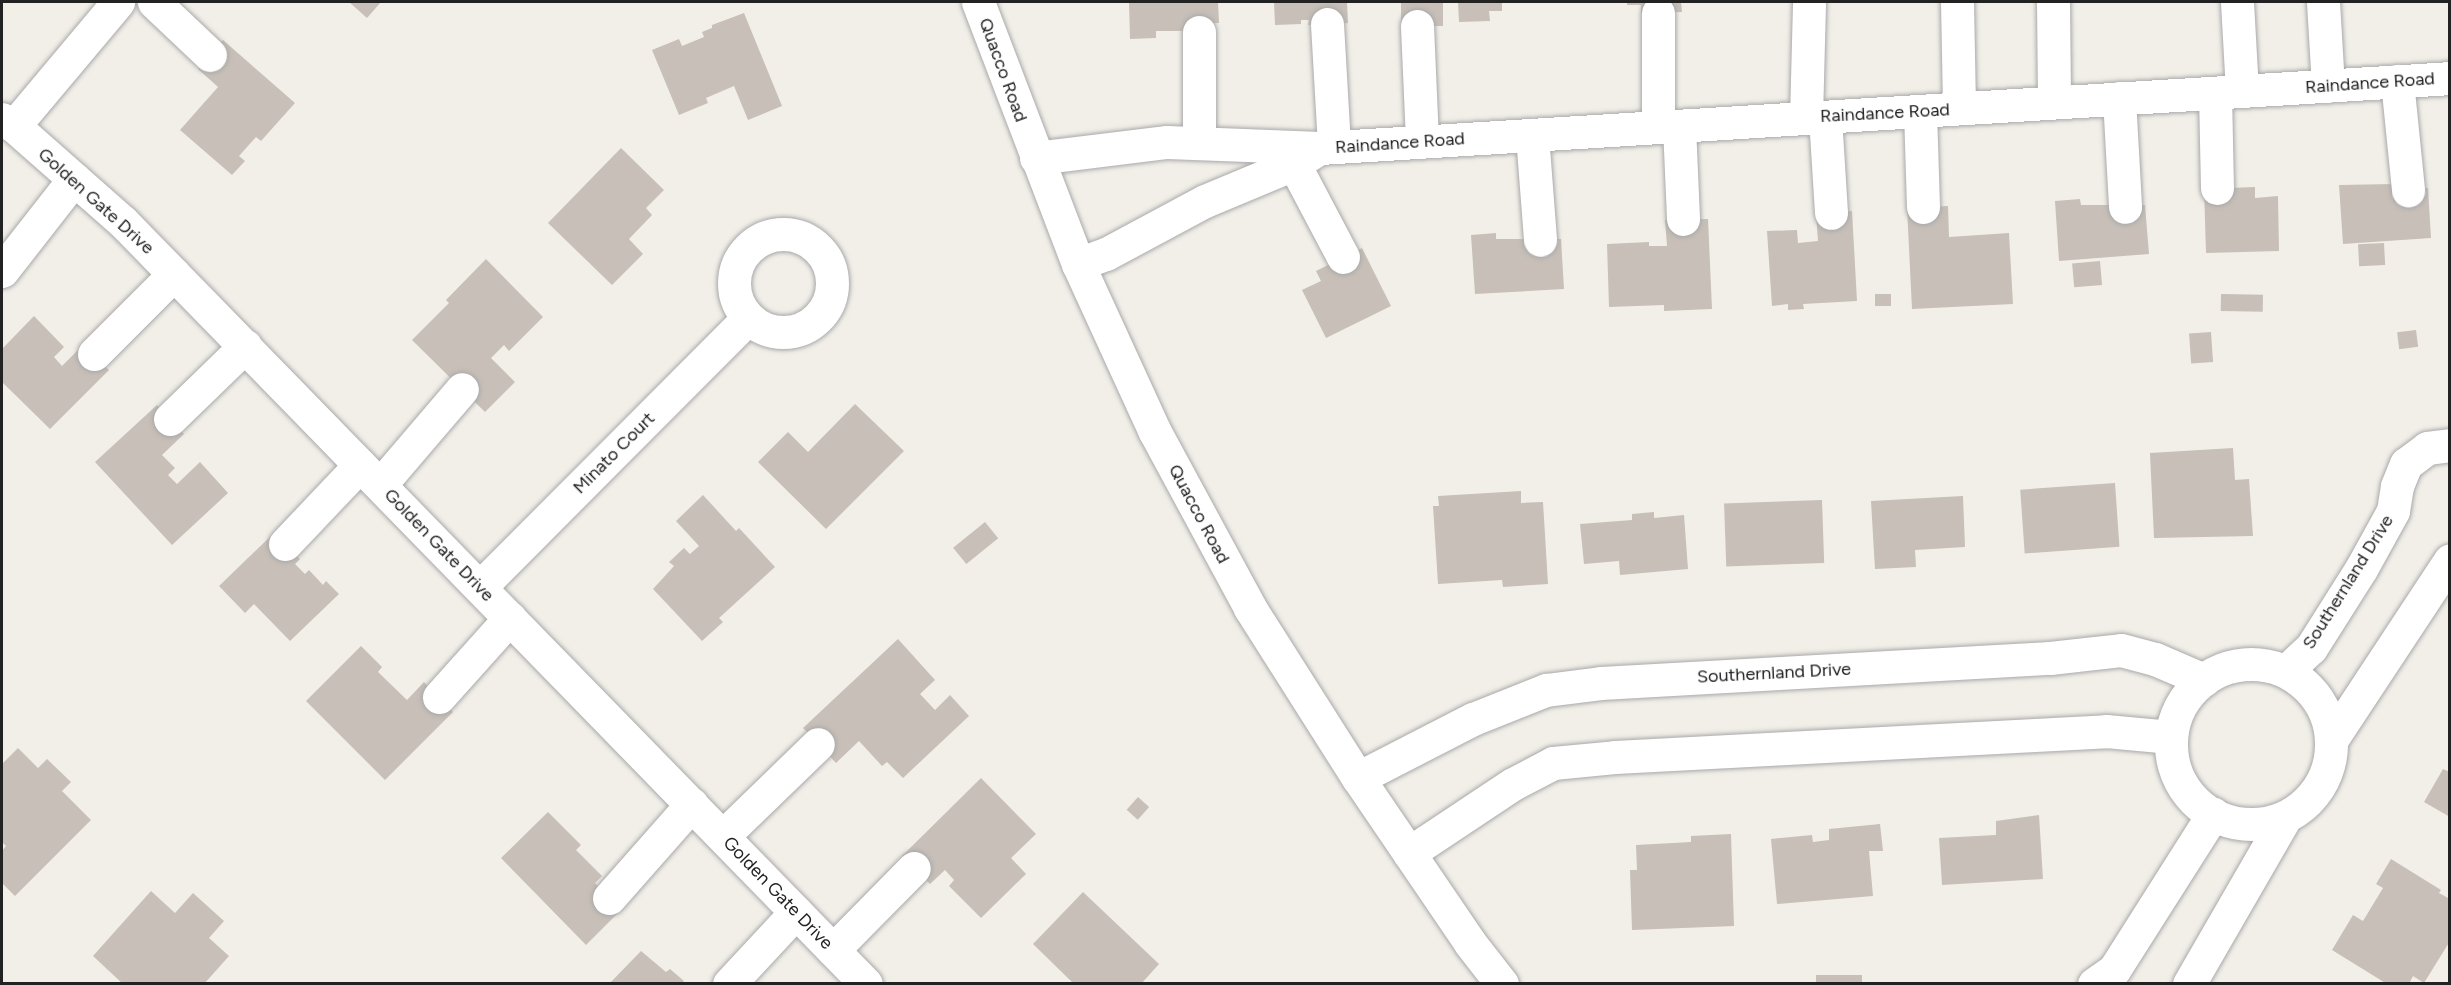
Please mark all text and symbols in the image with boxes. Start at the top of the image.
street label: Quacco Road [974,15,1032,125]
street label: Raindance Road [2304,68,2436,98]
street label: Raindance Road [1820,99,1950,127]
street label: Raindance Road [1334,128,1466,158]
street label: Golden Gate Drive [34,143,158,259]
street label: Minato Court [569,408,659,498]
street label: Quacco Road [1164,461,1234,567]
street label: Golden Gate Drive [380,484,498,606]
street label: Southernland Drive [2298,511,2398,653]
street label: Southernland Drive [1696,658,1852,688]
street label: Golden Gate Drive [719,832,837,954]

